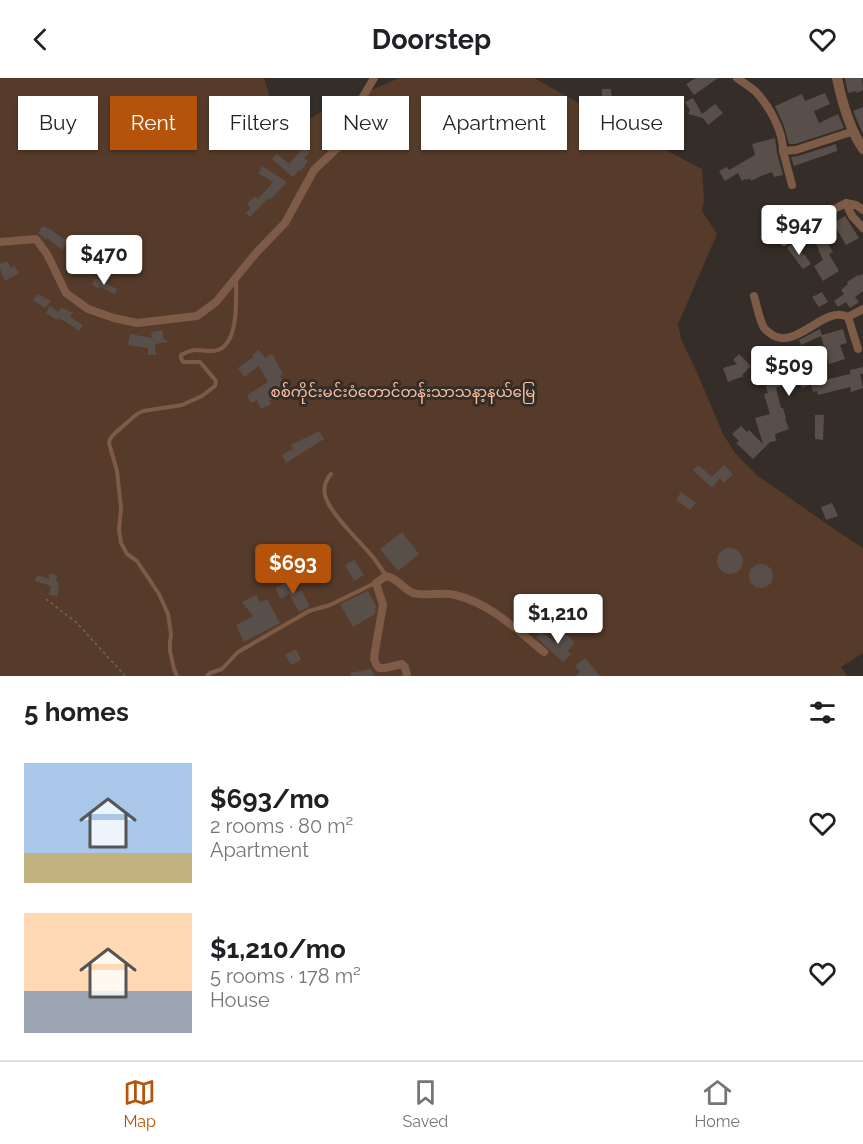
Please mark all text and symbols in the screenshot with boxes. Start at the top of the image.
icon: back [24,23,57,56]
icon: heart [806,23,839,56]
text: Doorstep [372,24,491,55]
chip: Buy [18,96,98,150]
chip: Rent [110,96,197,150]
chip: Filters [209,96,310,150]
chip: New [322,96,409,150]
chip: Apartment [421,96,567,150]
chip: House [579,96,684,150]
pin: $947 [763,205,835,256]
text: $947 [775,212,823,236]
pin: $470 [68,235,140,286]
text: $470 [80,242,128,266]
pin: $509 [753,346,825,397]
text: $509 [765,353,813,377]
park label: စစ်ကိုင်းမင်းဝံတောင်တန်းသာသနာ့နယ်မြေ [271,382,535,404]
pin: $693 [257,544,329,595]
text: $693 [269,551,317,575]
pin: $1,210 [509,594,607,645]
text: $1,210 [528,601,588,625]
icon: filters [806,696,839,729]
text: 5 homes [24,697,129,727]
text: $693/mo [210,784,329,814]
icon: home [72,787,144,859]
icon: heart [806,807,839,840]
text: 2 rooms · 80 m² [210,814,353,838]
text: Apartment [210,838,309,862]
text: $1,210/mo [210,934,346,964]
icon: home [72,937,144,1009]
icon: heart [806,957,839,990]
text: 5 rooms · 178 m² [210,964,361,988]
text: House [210,988,270,1012]
tab: Map [123,1076,156,1131]
tab: Saved [402,1076,448,1131]
tab: Home [695,1076,740,1131]

